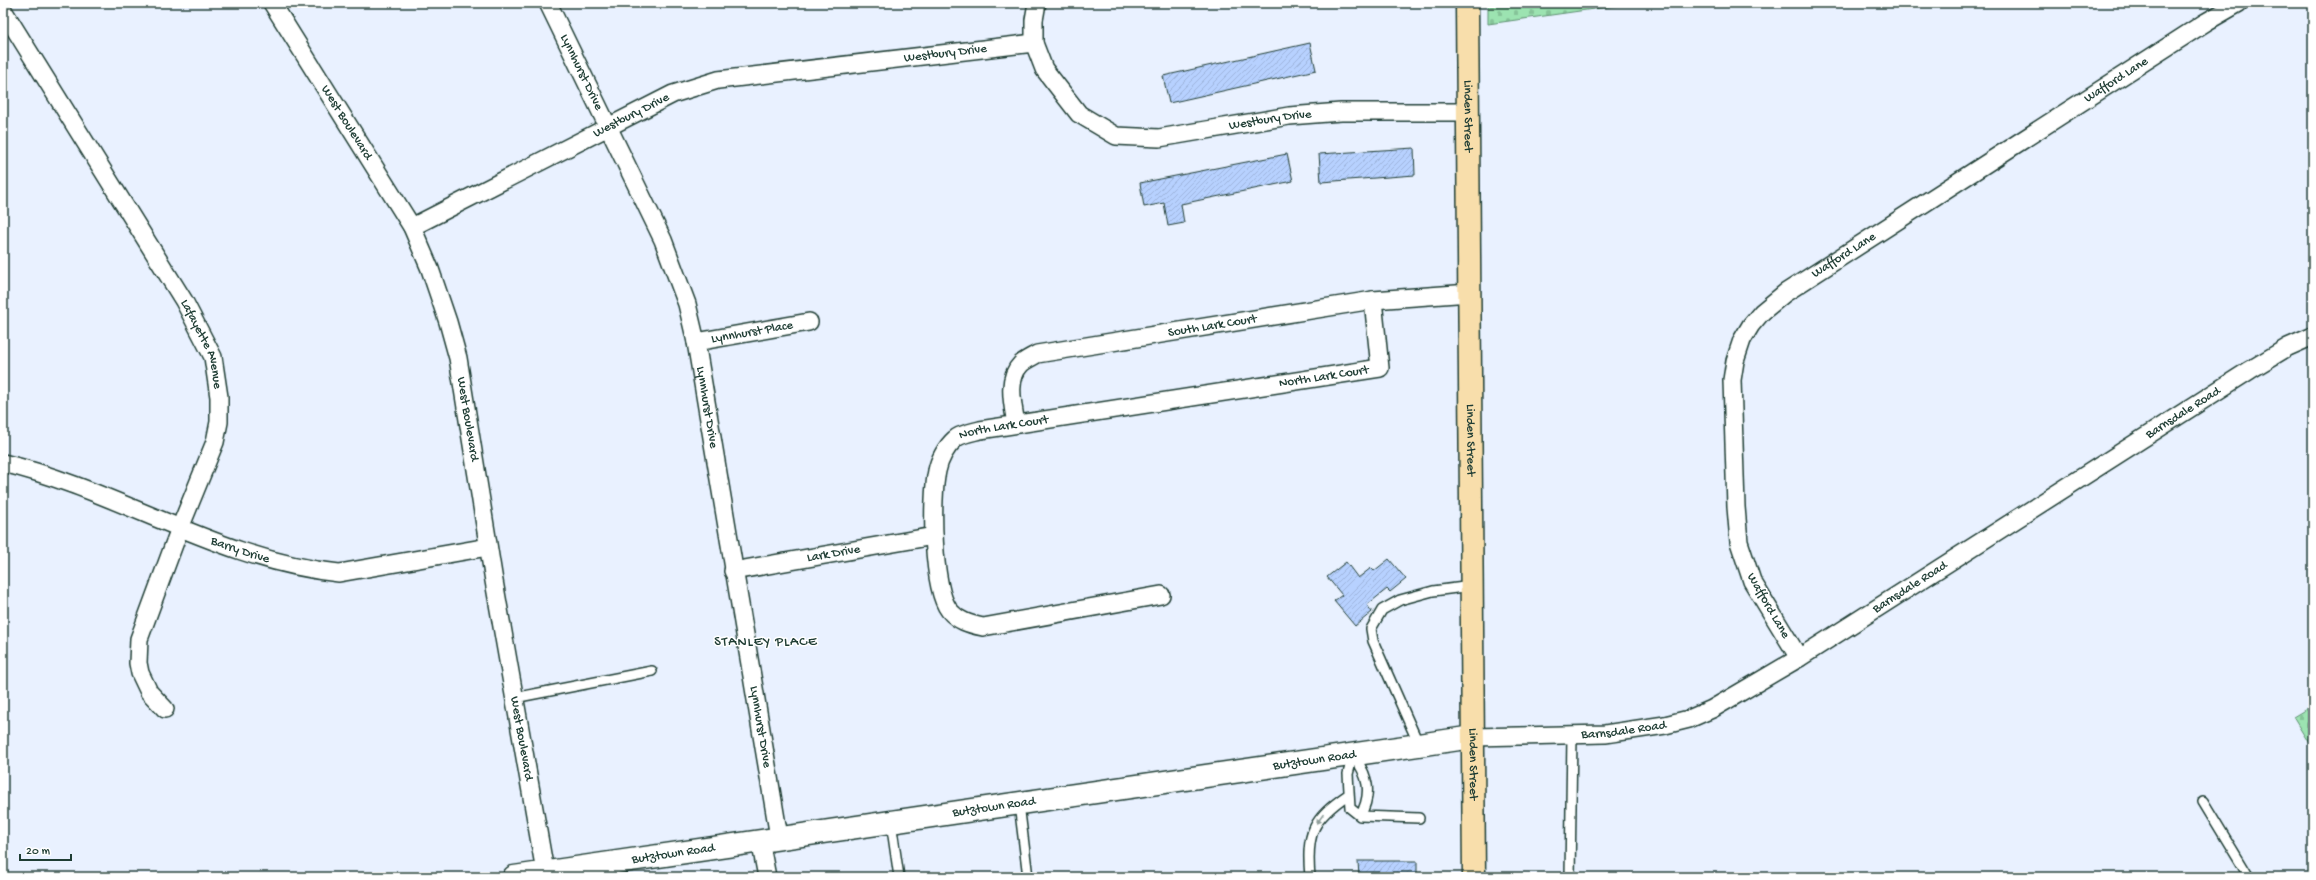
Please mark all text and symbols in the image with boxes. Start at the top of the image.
street label: Lynnhurst Drive [557,32,607,113]
street label: Westbury Drive [903,41,988,66]
street label: Wafford Lane [2081,54,2151,106]
street label: Linden Street [1460,80,1476,154]
street label: West Boulevard [318,82,376,164]
street label: Westbury Drive [591,90,672,141]
street label: Westbury Drive [1228,107,1312,134]
street label: Wafford Lane [1809,229,1879,281]
street label: Lafayette Avenue [177,297,225,390]
street label: South Lark Court [1167,311,1259,340]
street label: Lynnhurst Place [710,317,795,347]
street label: North Lark Court [1278,362,1371,391]
street label: Lynnhurst Drive [693,365,721,450]
street label: West Boulevard [454,376,482,464]
street label: Barnsdale Road [2142,383,2224,443]
street label: Linden Street [1463,404,1478,478]
street label: North Lark Court [957,412,1051,443]
street label: Barry Drive [208,533,272,567]
street label: Lark Drive [806,541,862,566]
street label: Barnsdale Road [1869,557,1951,617]
street label: Wafford Lane [1743,571,1793,642]
district label: STANLEY PLACE [714,634,818,651]
street label: Lynnhurst Drive [746,685,775,769]
street label: West Boulevard [507,695,537,783]
street label: Barnsdale Road [1580,717,1668,742]
street label: Linden Street [1465,728,1481,802]
street label: Butztown Road [1271,746,1358,774]
street label: Butztown Road [950,793,1038,821]
one-way arrow [1316,814,1324,824]
scale bar [20,836,71,862]
street label: Butztown Road [630,840,717,867]
text: 20 m [26,845,51,859]

